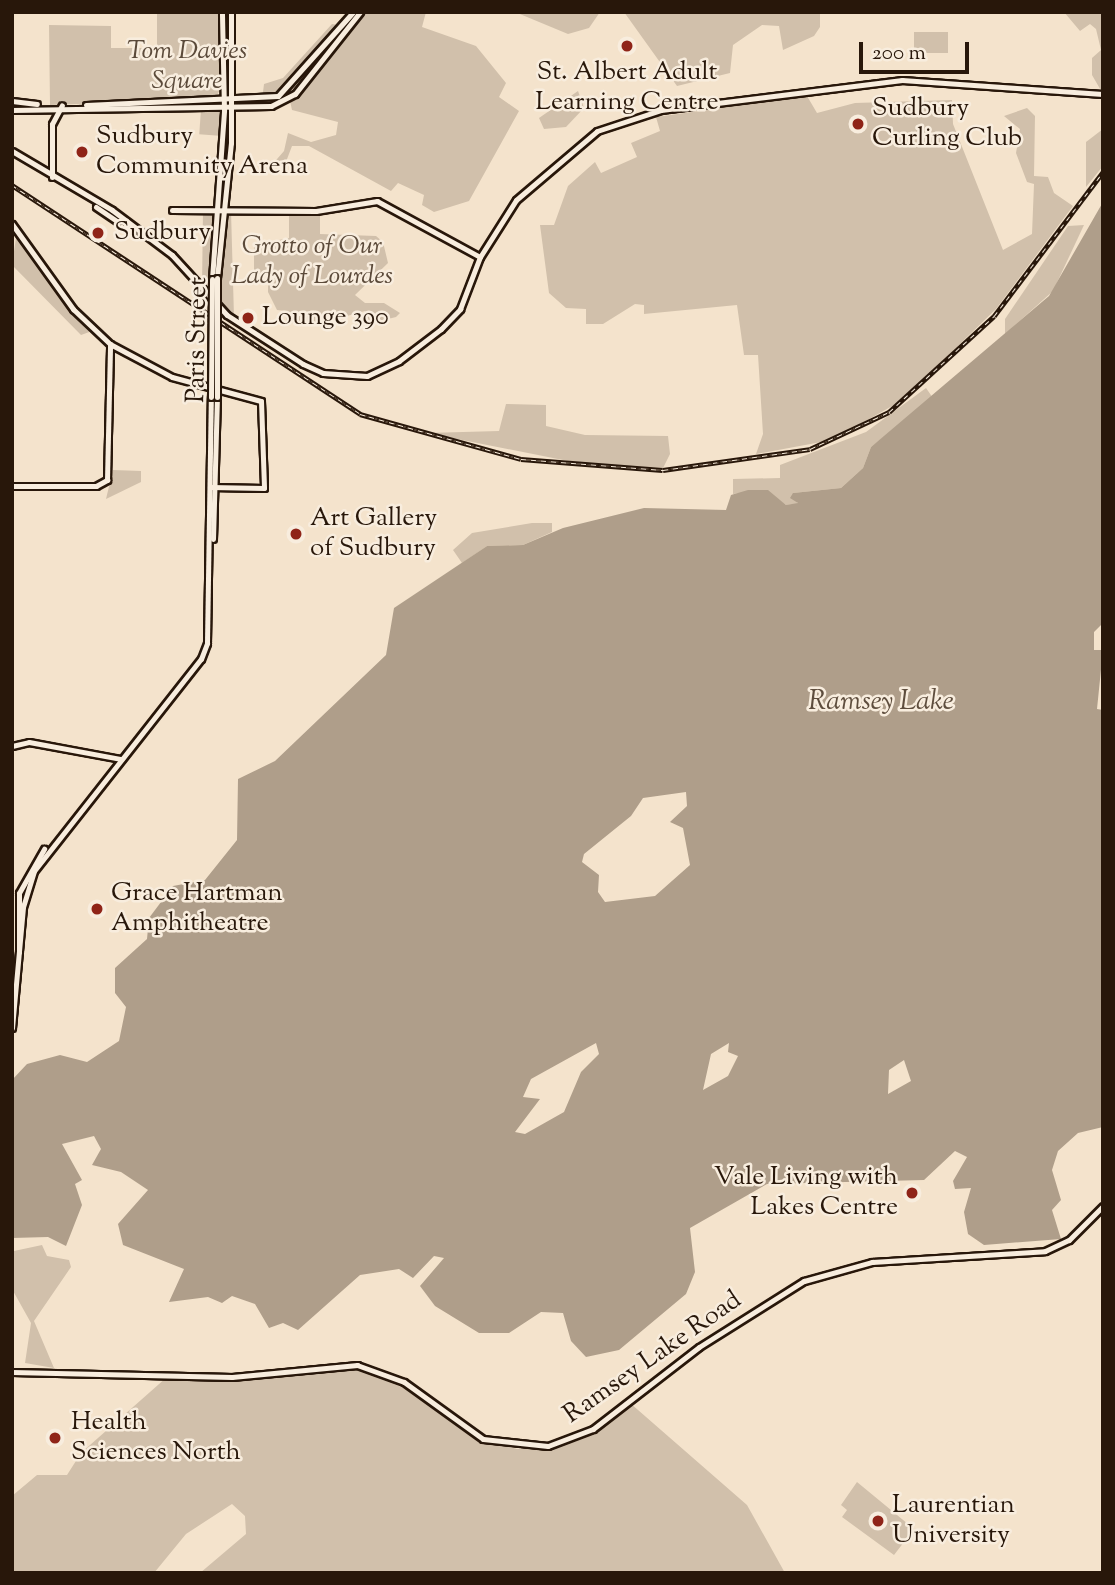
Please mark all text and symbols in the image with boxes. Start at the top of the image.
scale bar [863,28,973,72]
park label: Tom Davies Square [127,36,247,98]
marker: St. Albert Adult Learning Centre [619,38,635,54]
text: 200 m [872,39,926,69]
place label: St. Albert Adult Learning Centre [535,57,719,119]
place label: Sudbury Curling Club [872,93,1022,154]
marker: Sudbury Curling Club [850,116,866,132]
place label: Sudbury Community Arena [96,121,308,182]
marker: Sudbury Community Arena [74,144,90,160]
place label: Sudbury [114,217,211,249]
marker: Sudbury [88,223,108,243]
park label: Grotto of Our Lady of Lourdes [231,231,393,292]
street label: Paris Street [181,277,215,403]
place label: Lounge 390 [262,302,389,334]
marker: Lounge 390 [240,310,256,326]
place label: Art Gallery of Sudbury [310,503,437,564]
marker: Art Gallery of Sudbury [288,526,304,542]
water label: Ramsey Lake [808,685,954,719]
place label: Grace Hartman Amphitheatre [111,878,283,940]
marker: Grace Hartman Amphitheatre [89,901,105,917]
place label: Vale Living with Lakes Centre [714,1162,898,1224]
marker: Vale Living with Lakes Centre [904,1185,920,1201]
street label: Ramsey Lake Road [558,1285,748,1431]
place label: Health Sciences North [71,1407,241,1468]
marker: Health Sciences North [45,1428,65,1448]
place label: Laurentian University [892,1490,1015,1552]
marker: Laurentian University [870,1513,886,1529]

